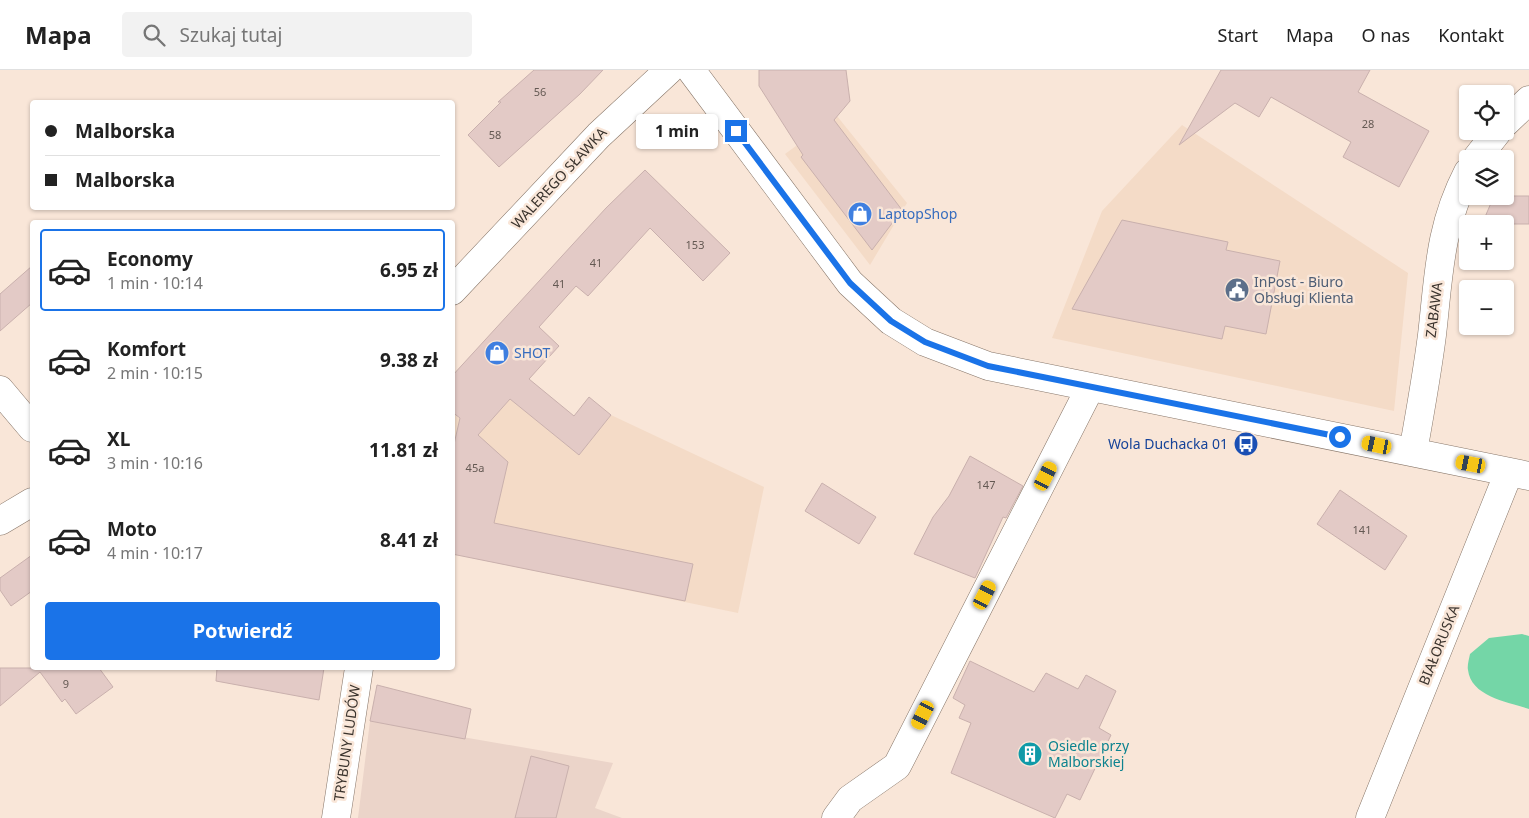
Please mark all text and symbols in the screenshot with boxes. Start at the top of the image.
search box [122,12,472,57]
text: Mapa [25,18,92,51]
icon: search [140,21,168,49]
text: Szukaj tutaj [180,22,282,48]
text: Start [1218,23,1258,47]
text: Mapa [1286,23,1334,47]
text: O nas [1362,23,1410,47]
text: Kontakt [1438,23,1504,47]
house number: 56 [534,84,546,99]
map controls [1459,85,1514,335]
button: locate [1459,85,1514,140]
callout: 1 min [636,114,718,148]
house number: 28 [1362,116,1374,131]
text: Malborska [75,118,175,144]
text: 1 min [655,120,699,142]
route end [725,120,747,142]
street label: WALEREGO SŁAWKA [507,123,611,232]
house number: 58 [489,127,501,142]
button: layers [1459,150,1514,205]
text: Malborska [75,167,175,193]
shop icon: LaptopShop [847,201,873,227]
place label: LaptopShop [878,204,957,223]
button: + [1459,215,1514,270]
house number: 153 [686,237,704,252]
text: Economy [107,246,193,272]
icon: car [47,248,92,293]
house number: 41 [590,255,602,270]
text: 6.95 zł [380,257,438,283]
text: 1 min · 10:14 [107,272,203,294]
place label: InPost - Biuro Obsługi Klienta [1254,272,1354,307]
house number: 41 [553,276,565,291]
public building icon: InPost - Biuro Obsługi Klienta [1224,277,1250,303]
button: − [1459,280,1514,335]
street label: ZABAWA [1421,281,1446,339]
text: Komfort [107,336,186,362]
icon: car [47,338,92,383]
shop icon: SHOT [484,340,510,366]
place label: SHOT [514,343,551,362]
text: 9.38 zł [380,347,438,373]
text: 2 min · 10:15 [107,362,203,384]
text: XL [107,426,130,452]
route start [1329,426,1351,448]
icon: car [47,428,92,473]
bus stop icon: Wola Duchacka 01 [1233,431,1259,457]
place label: Wola Duchacka 01 [1108,434,1228,453]
car [1360,435,1393,455]
text: 11.81 zł [369,437,438,463]
text: 3 min · 10:16 [107,452,203,474]
car [1454,454,1487,474]
car [1032,459,1059,493]
house number: 45a [466,460,484,475]
house number: 147 [977,477,995,492]
text: Moto [107,516,157,542]
icon: car [47,518,92,563]
house number: 141 [1353,522,1371,537]
text: 8.41 zł [380,527,438,553]
text: 4 min · 10:17 [107,542,203,564]
car [971,578,998,612]
button: Potwierdź [45,602,440,660]
street label: BIAŁORUSKA [1414,602,1463,688]
house number: 9 [63,676,69,691]
street label: TRYBUNY LUDÓW [329,683,364,802]
car [909,698,936,732]
place label: Osiedle przy Malborskiej [1048,736,1130,771]
building icon: Osiedle przy Malborskiej [1017,741,1043,767]

